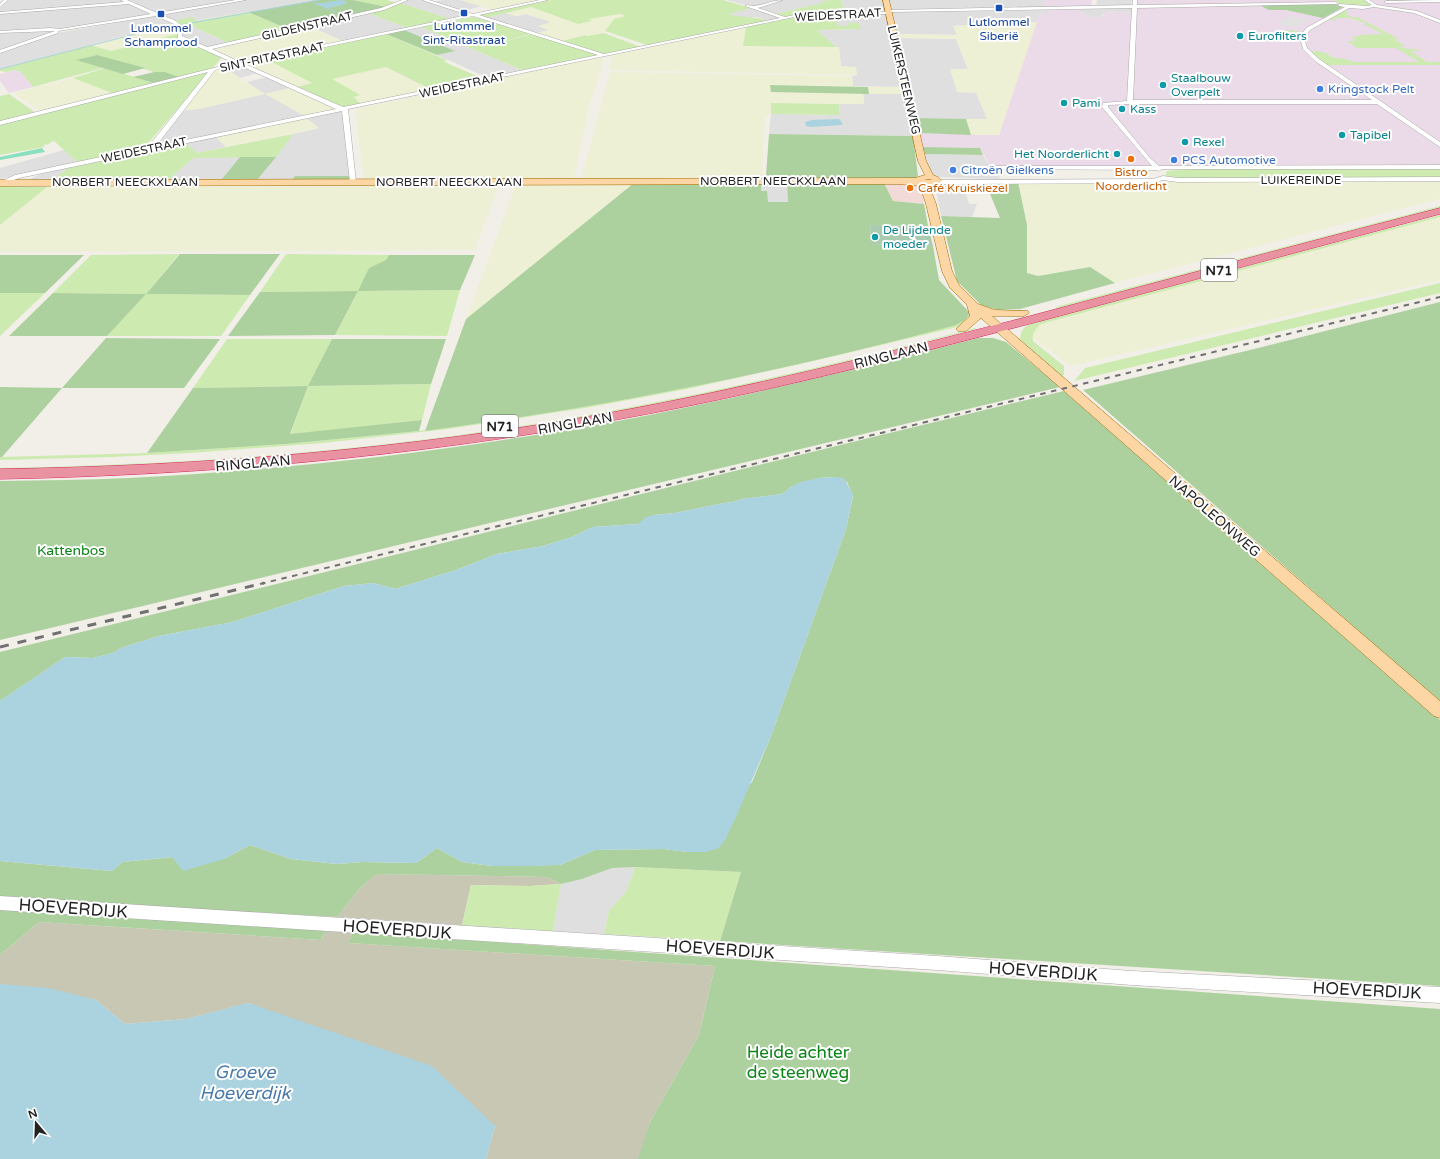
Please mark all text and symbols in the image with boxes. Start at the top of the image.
marker: Lutlommel Siberië [994,3,1004,13]
street label: WEIDESTRAAT [794,6,882,24]
marker: Lutlommel Sint-Ritastraat [459,8,469,18]
marker: Lutlommel Schamprood [156,9,166,19]
street label: GILDENSTRAAT [260,9,354,43]
place label: Lutlommel Siberië [969,15,1029,43]
place label: Lutlommel Sint-Ritastraat [423,19,506,47]
place label: Lutlommel Schamprood [124,21,198,49]
street label: LUIKERSTEENWEG [885,24,923,136]
place label: Eurofilters [1248,29,1307,43]
marker: Eurofilters [1235,31,1245,41]
street label: SINT-RITASTRAAT [219,39,326,75]
street label: WEIDESTRAAT [418,69,507,101]
place label: Staalbouw Overpelt [1171,71,1231,99]
marker: Staalbouw Overpelt [1158,80,1168,90]
place label: Kringstock Pelt [1328,82,1415,96]
marker: Kringstock Pelt [1315,84,1325,94]
place label: Pami [1072,96,1101,110]
marker: Pami [1059,98,1069,108]
place label: Kass [1130,102,1157,116]
marker: Kass [1117,104,1127,114]
place label: Tapibel [1350,128,1391,142]
marker: Tapibel [1337,130,1347,140]
street label: WEIDESTRAAT [100,134,189,166]
place label: Rexel [1193,135,1224,149]
marker: Rexel [1180,137,1190,147]
place label: Het Noorderlicht [1014,147,1109,161]
marker: Het Noorderlicht [1112,149,1122,159]
place label: PCS Automotive [1182,153,1276,167]
marker: Bistro Noorderlicht [1126,154,1136,164]
marker: PCS Automotive [1169,155,1179,165]
place label: Citroën Gielkens [961,163,1054,177]
marker: Citroën Gielkens [948,165,958,175]
place label: Bistro Noorderlicht [1095,165,1167,193]
street label: LUIKEREINDE [1261,173,1342,187]
street label: NORBERT NEECKXLAAN [700,174,846,188]
street label: NORBERT NEECKXLAAN [52,175,198,189]
street label: NORBERT NEECKXLAAN [376,175,522,189]
place label: Café Kruiskiezel [918,181,1008,195]
marker: Café Kruiskiezel [905,183,915,193]
place label: De Lijdende moeder [883,223,951,251]
marker: De Lijdende moeder [870,232,880,242]
road number: N71 [1201,259,1237,281]
street label: RINGLAAN [852,338,930,373]
street label: RINGLAAN [536,409,614,438]
road number: N71 [482,415,518,437]
street label: RINGLAAN [215,452,291,475]
street label: NAPOLEONWEG [1165,472,1264,561]
park label: Kattenbos [37,542,105,559]
street label: HOEVERDIJK [18,894,128,923]
street label: HOEVERDIJK [342,915,452,944]
street label: HOEVERDIJK [665,935,775,964]
street label: HOEVERDIJK [988,957,1098,986]
street label: HOEVERDIJK [1312,977,1422,1004]
park label: Heide achter de steenweg [747,1042,850,1083]
water label: Groeve Hoeverdijk [200,1061,292,1104]
north arrow [16,1103,56,1143]
text: N [27,1106,39,1122]

